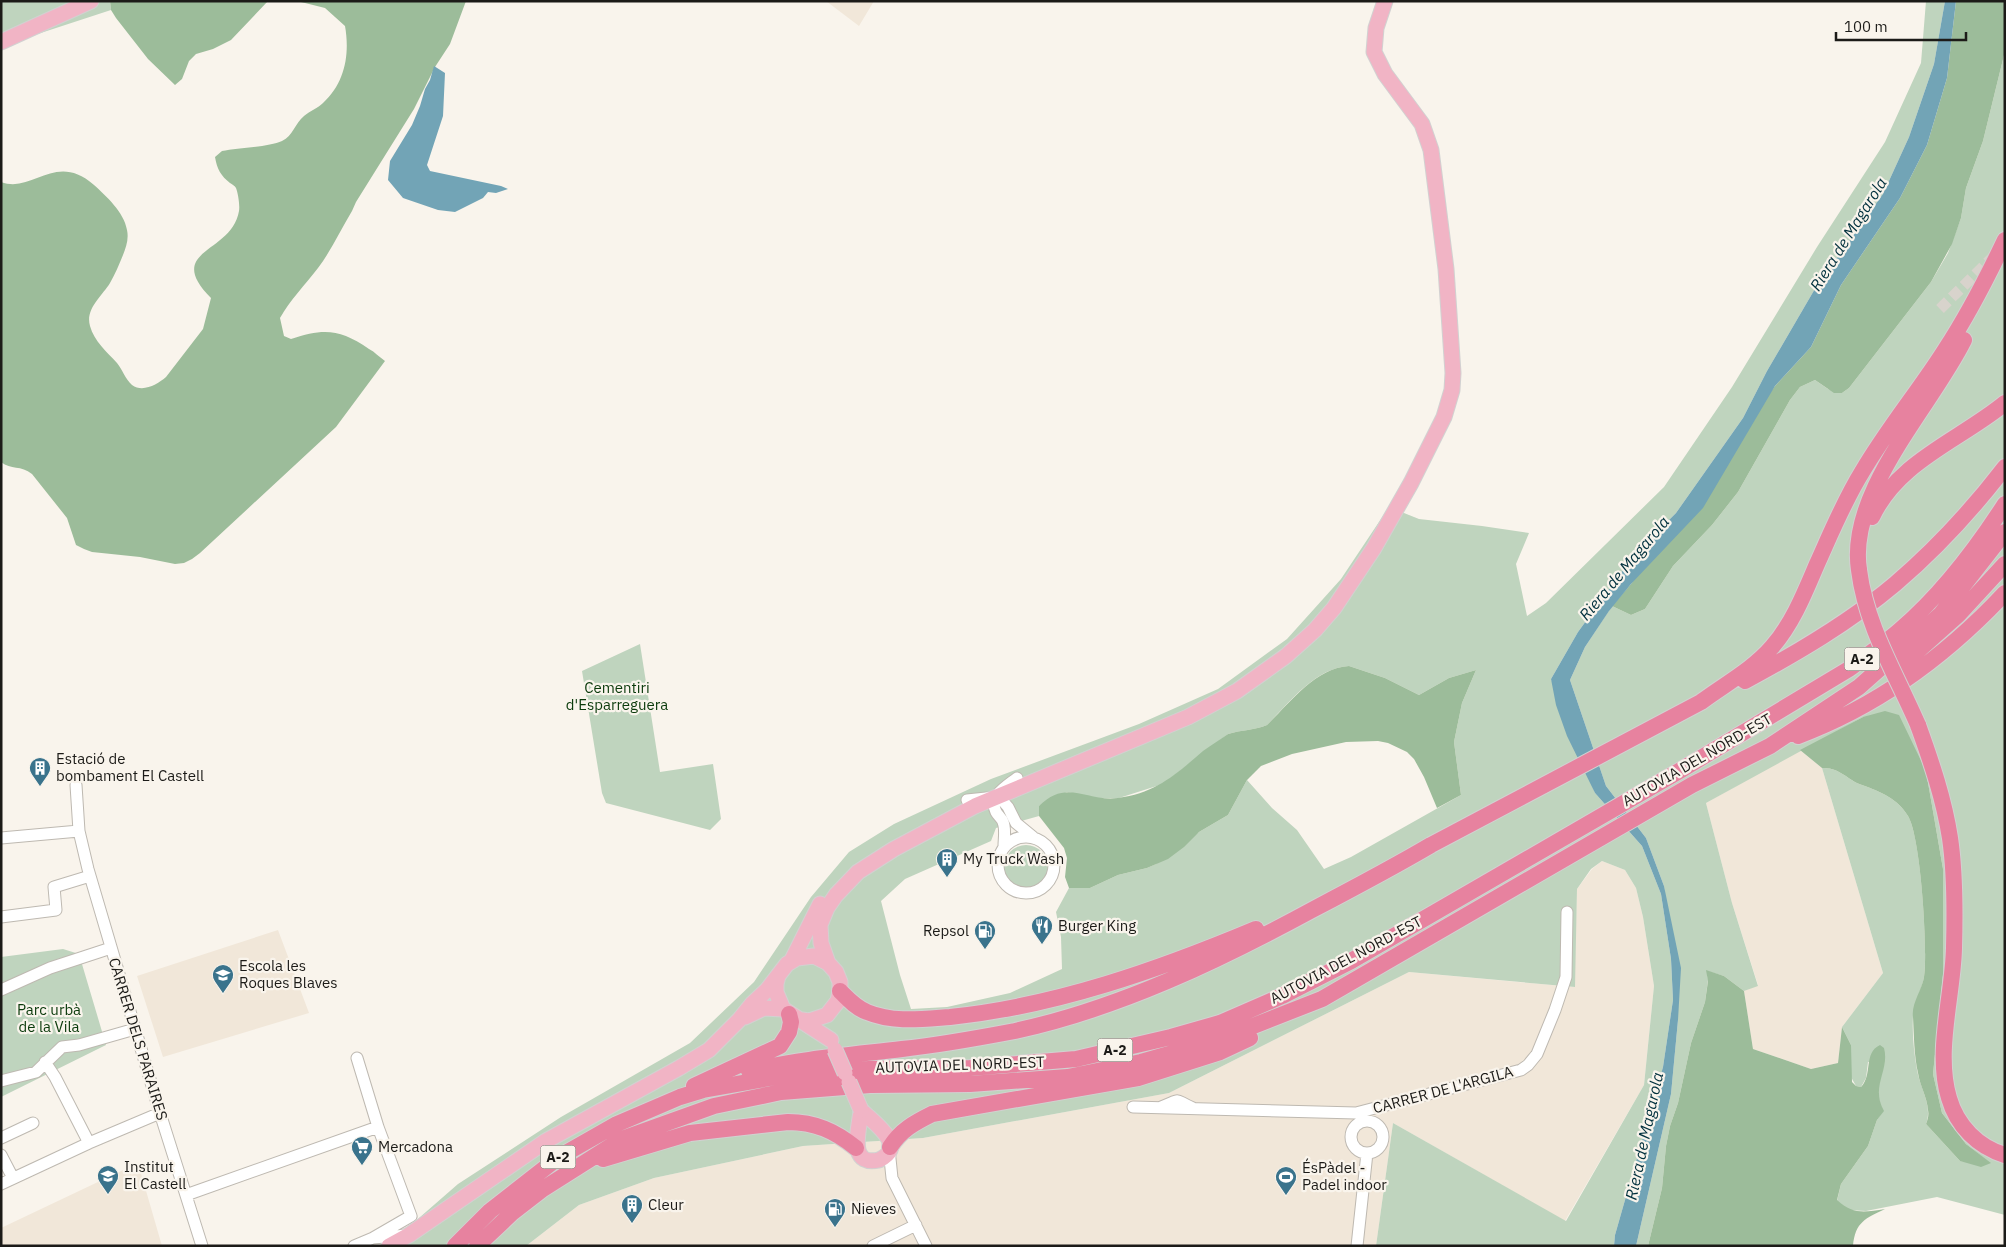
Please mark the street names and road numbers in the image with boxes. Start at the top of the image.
road number: A-2 [1844,648,1880,671]
street label: AUTOVIA DEL NORD-EST [1619,709,1775,810]
street label: AUTOVIA DEL NORD-EST [1267,911,1425,1008]
street label: CARRER DELS PARAIRES [105,955,172,1122]
road number: A-2 [1098,1038,1132,1062]
street label: AUTOVIA DEL NORD-EST [875,1052,1045,1077]
street label: CARRER DE L'ARGILA [1371,1062,1516,1117]
road number: A-2 [540,1146,576,1168]

